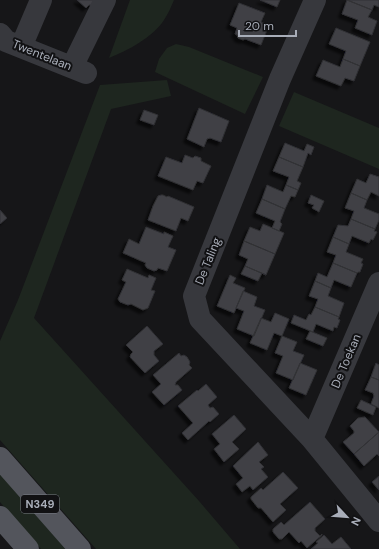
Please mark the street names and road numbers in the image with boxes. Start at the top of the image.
street label: Twentelaan [10,36,74,74]
street label: De Taling [191,235,225,287]
street label: De Toekan [327,331,365,390]
road number: N349 [21,495,59,513]

